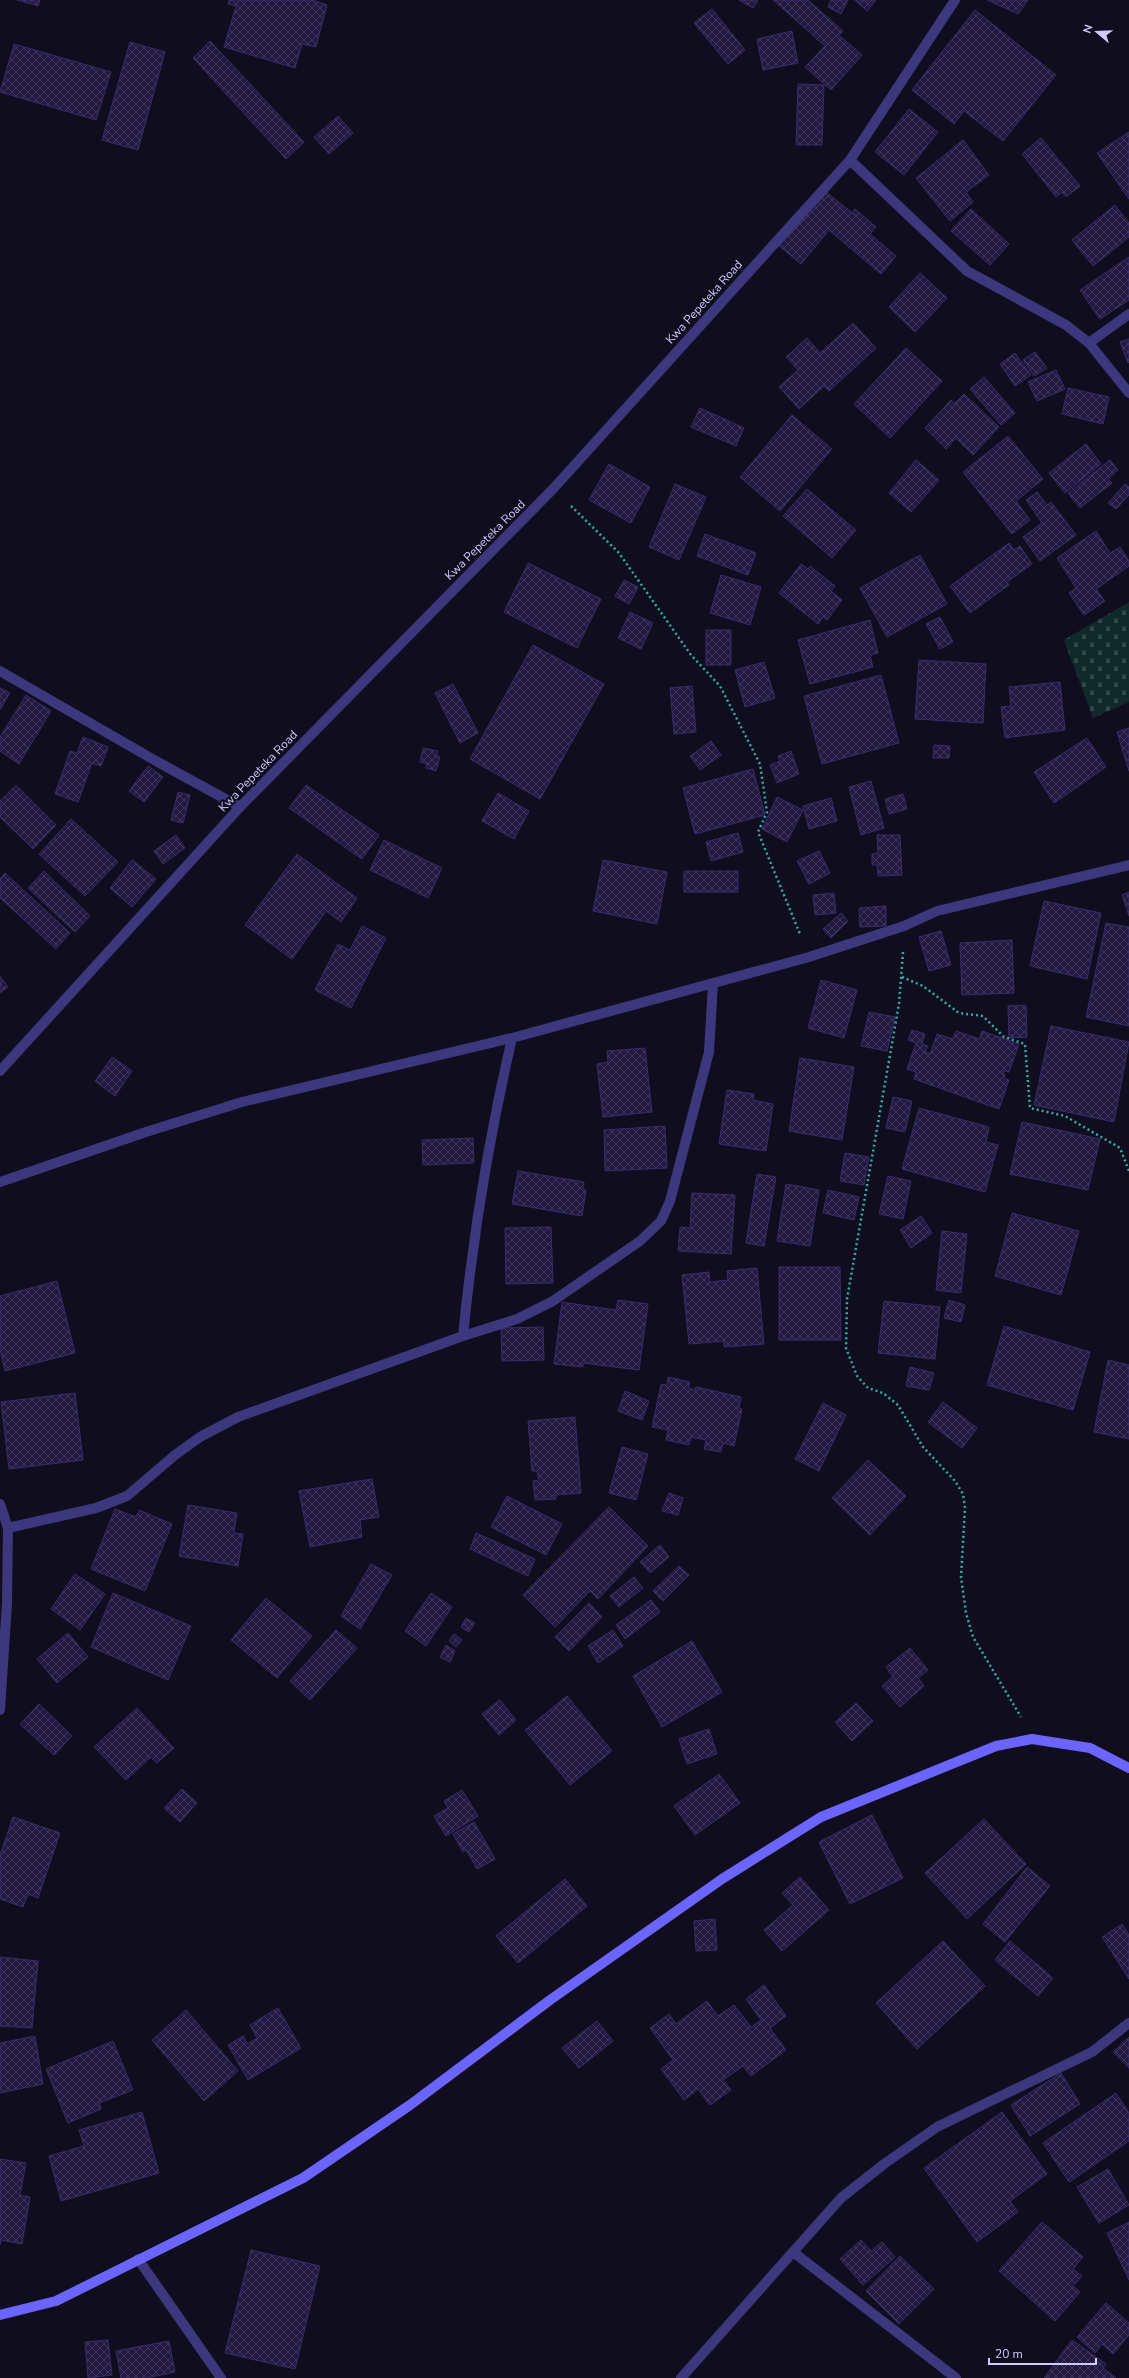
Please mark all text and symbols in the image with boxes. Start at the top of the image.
north arrow [1077,12,1117,52]
text: N [1080,23,1096,35]
street label: Kwa Pepeteka Road [662,257,746,347]
street label: Kwa Pepeteka Road [441,496,529,584]
street label: Kwa Pepeteka Road [215,727,301,815]
scale bar [989,2340,1096,2366]
text: 20 m [995,2346,1023,2362]

